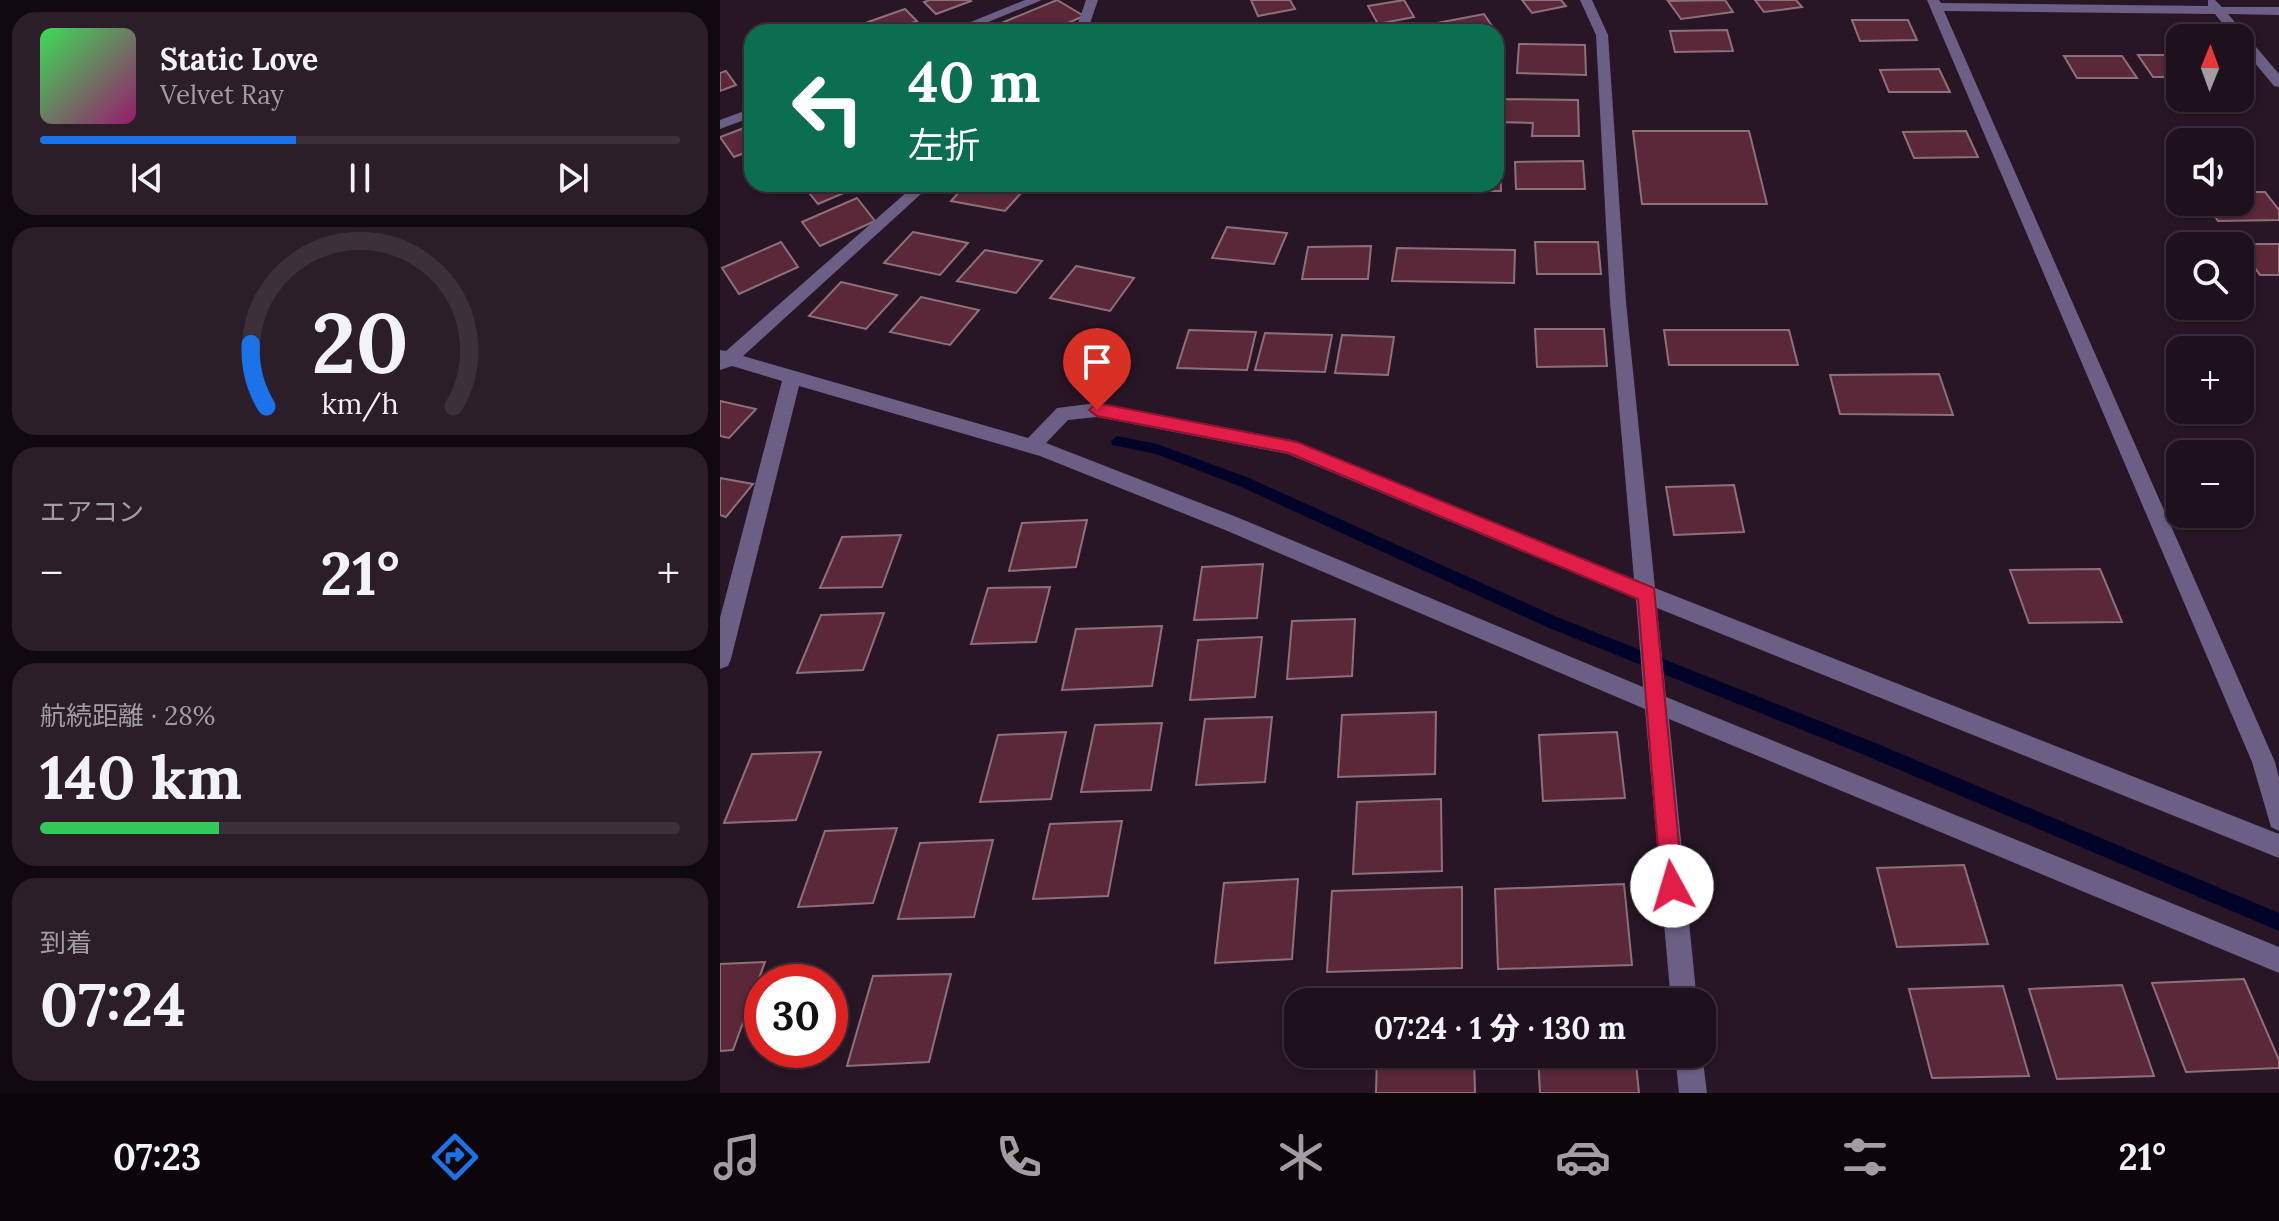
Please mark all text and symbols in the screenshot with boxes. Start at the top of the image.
north arrow [2166,24,2254,112]
map controls [2166,24,2254,528]
text: Static Love [160,40,318,78]
text: 40 m [908,46,1041,117]
icon: left [776,56,880,160]
text: Velvet Ray [160,78,284,111]
text: 左折 [908,122,980,168]
button: sound [2166,128,2254,216]
icon: previous [125,156,169,200]
icon: pause [338,156,382,200]
icon: next [551,156,595,200]
button: search [2166,232,2254,320]
text: 20 [311,289,409,396]
pin [1063,328,1131,410]
button: + [2166,336,2254,424]
icon: arrive [1075,340,1119,384]
text: km/h [321,385,399,422]
button: − [2166,440,2254,528]
text: エアコン [40,495,144,528]
text: 21° [320,535,400,611]
text: − [40,545,63,601]
text: + [657,545,680,601]
text: 航続距離 · 28% [40,699,215,732]
text: 140 km [40,739,242,815]
position arrow [1630,844,1714,928]
text: 到着 [40,926,92,959]
speed limit sign: 30 [744,964,848,1068]
text: 07:24 [40,966,186,1042]
text: 07:24 · 1 分 · 130 m [1374,1009,1626,1047]
icon: directions [427,1129,483,1185]
icon: music [709,1129,765,1185]
icon: phone [991,1129,1047,1185]
icon: climate [1273,1129,1329,1185]
icon: car [1555,1129,1611,1185]
icon: filters [1837,1129,1893,1185]
text: 07:23 [113,1134,201,1180]
text: 21° [2118,1134,2166,1180]

